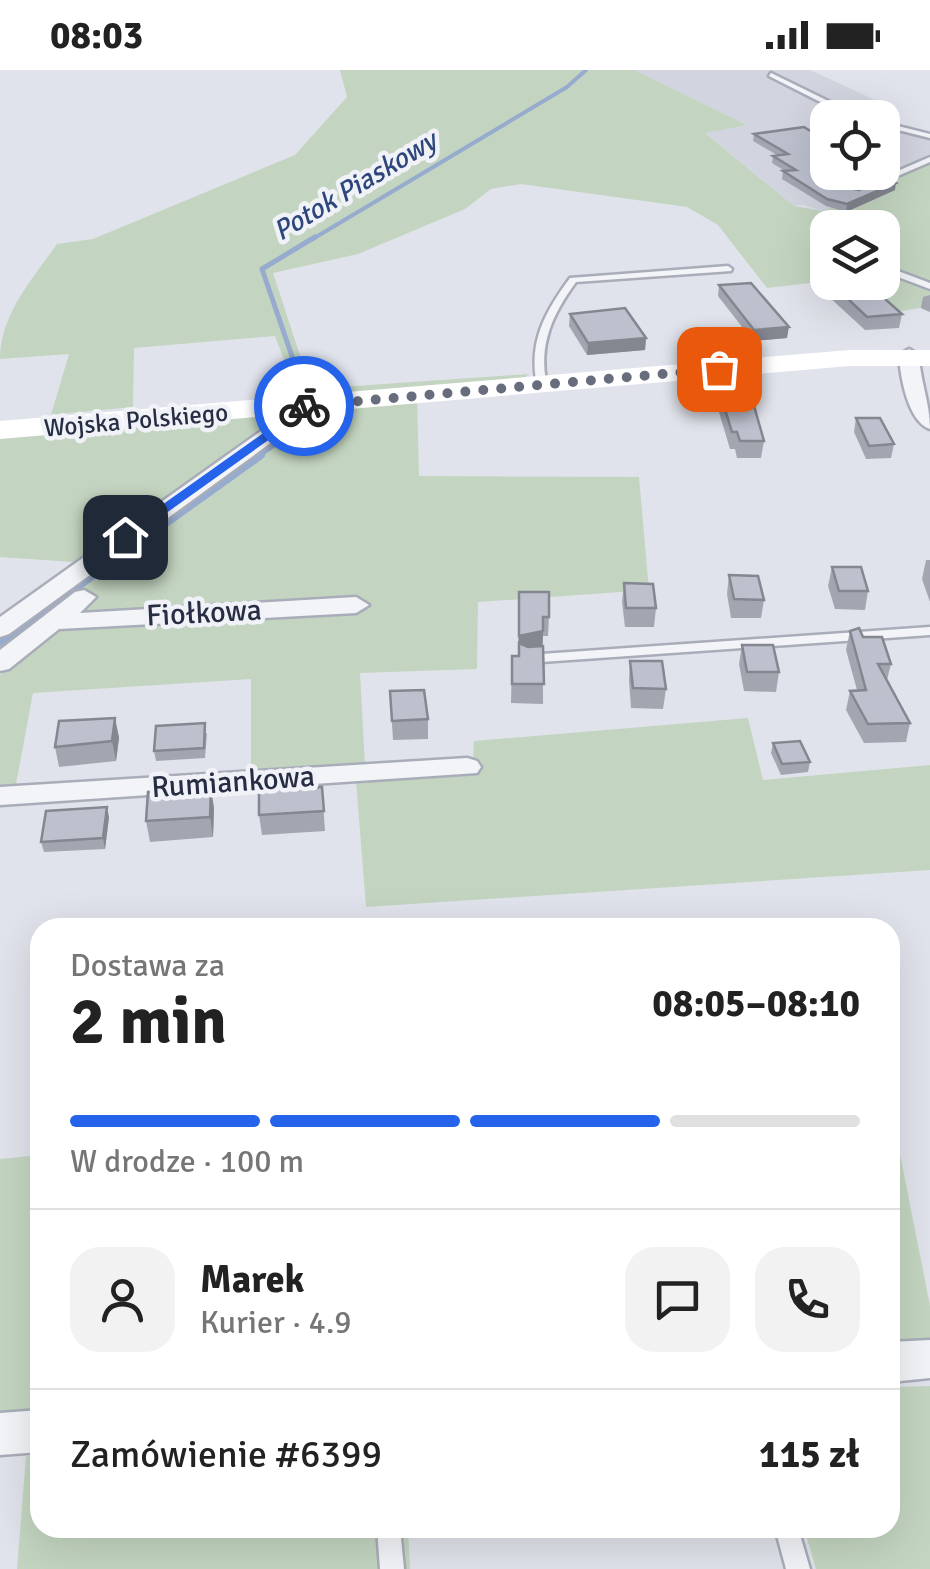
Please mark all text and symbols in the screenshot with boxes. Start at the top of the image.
text: 08:03 [50,12,143,59]
map controls [810,100,900,300]
button: locate [810,100,900,190]
water label: Potok Piaskowy [267,122,446,248]
button: layers [810,210,900,300]
pin [677,327,762,412]
icon: bag [692,342,747,397]
courier [254,356,354,456]
icon: bike [277,379,332,434]
street label: Wojska Polskiego [43,397,229,443]
pin [83,495,168,580]
icon: home [98,510,153,565]
street label: Fiołkowa [145,591,263,635]
street label: Rumiankowa [150,758,316,806]
text: Dostawa za [70,946,225,985]
text: 08:05–08:10 [652,980,860,1027]
text: 2 min [70,982,227,1062]
text: W drodze · 100 m [70,1142,304,1181]
button: person [70,1247,175,1352]
button: chat [625,1247,730,1352]
button: phone [755,1247,860,1352]
text: Marek [200,1256,304,1303]
text: Kurier · 4.9 [200,1303,352,1342]
text: Zamówienie #6399 [70,1431,382,1478]
text: 115 zł [759,1431,860,1478]

